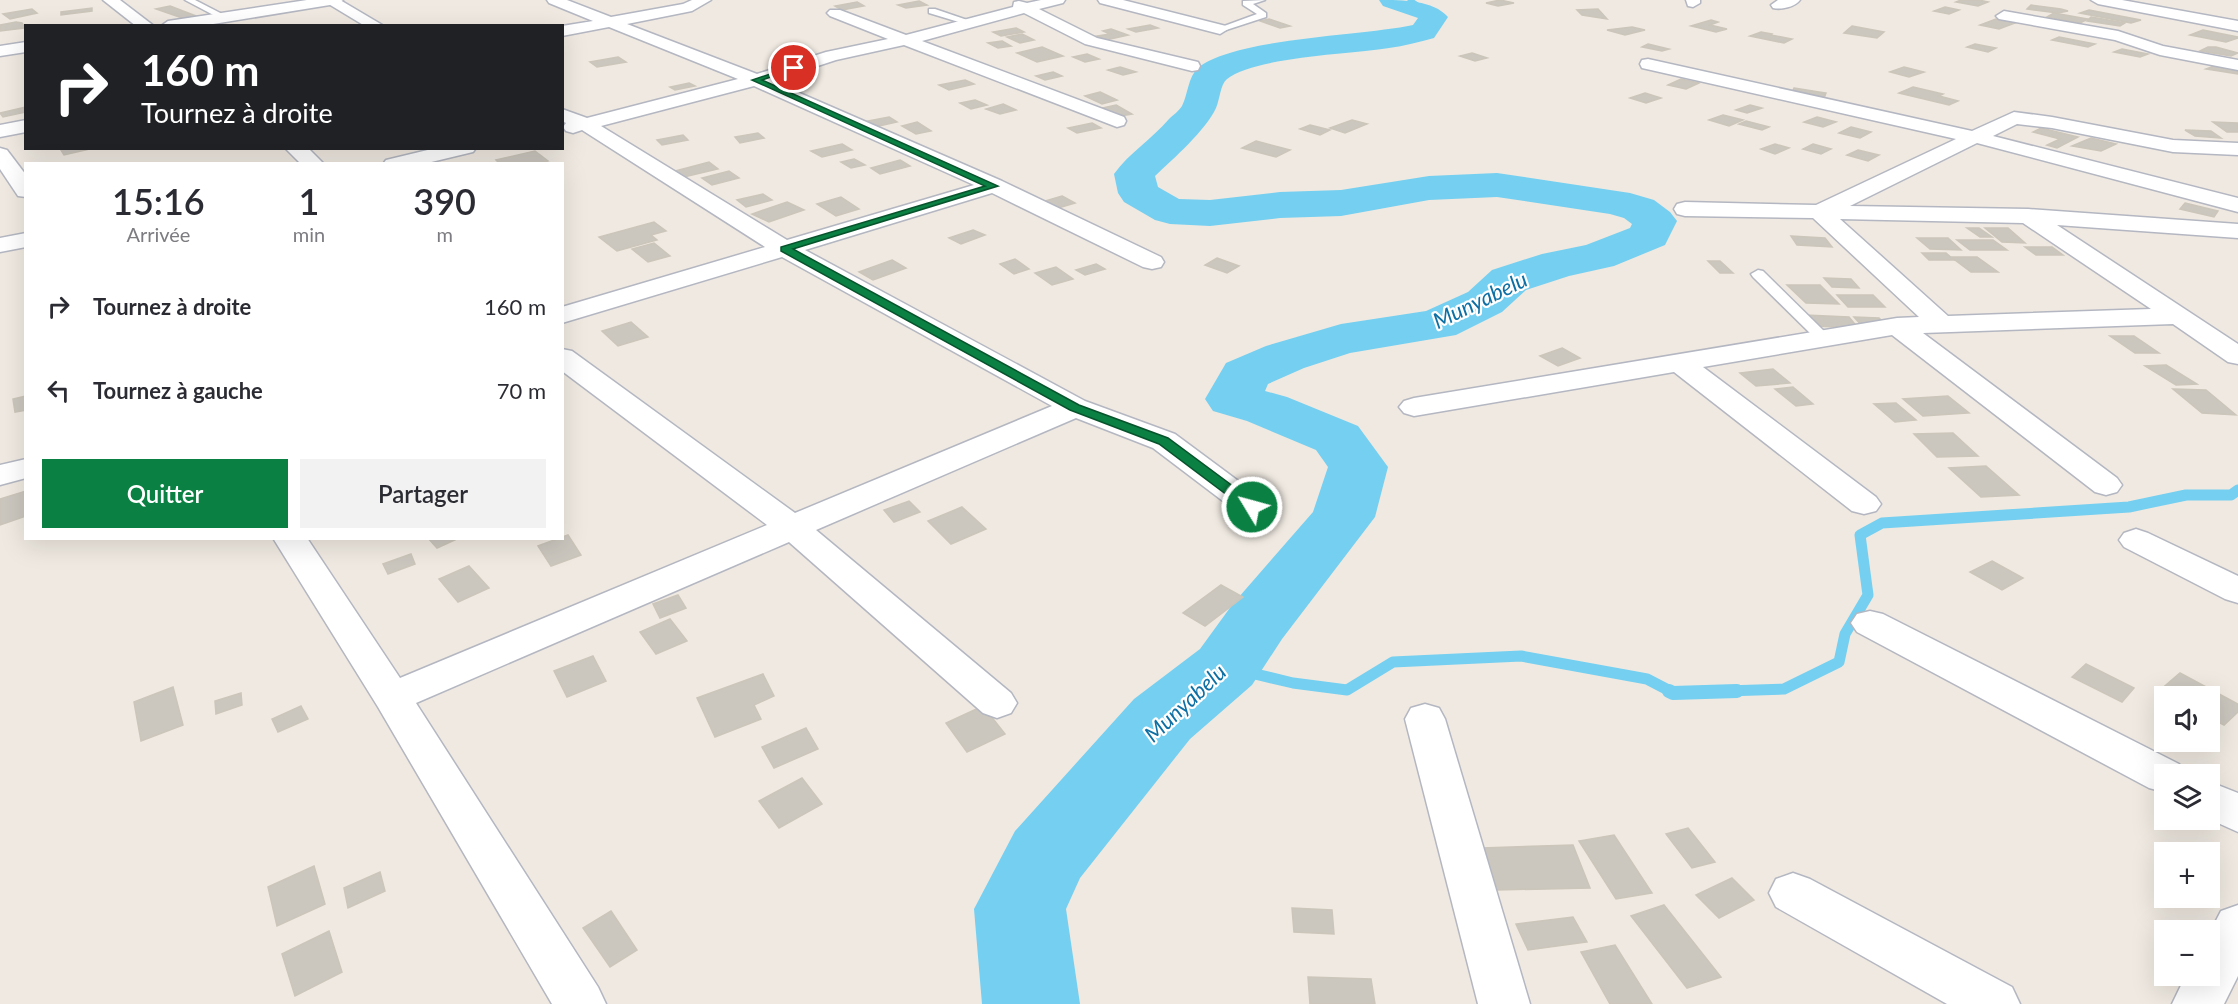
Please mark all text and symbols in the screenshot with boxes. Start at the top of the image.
pin [768,42,819,93]
text: 160 m [141,45,259,95]
icon: right [42,48,120,126]
icon: arrive [777,51,810,84]
text: Tournez à droite [141,96,333,129]
text: 15:16 [112,179,205,223]
text: 1 [299,179,319,223]
text: 390 [413,179,476,223]
text: Arrivée [126,222,190,246]
text: min [293,222,325,246]
text: m [436,222,453,246]
water label: Munyabelu [1428,265,1532,334]
icon: right [42,290,75,323]
text: Tournez à droite [93,293,251,320]
text: 160 m [484,293,546,320]
icon: left [42,374,75,407]
text: Tournez à gauche [93,377,263,404]
text: 70 m [497,377,546,404]
button: Quitter [42,459,288,528]
button: Partager [300,459,546,528]
position arrow [1220,475,1284,539]
water label: Munyabelu [1138,658,1231,747]
map controls [2154,686,2220,986]
button: sound [2154,686,2220,752]
button: layers [2154,764,2220,830]
button: + [2154,842,2220,908]
button: − [2154,920,2220,986]

